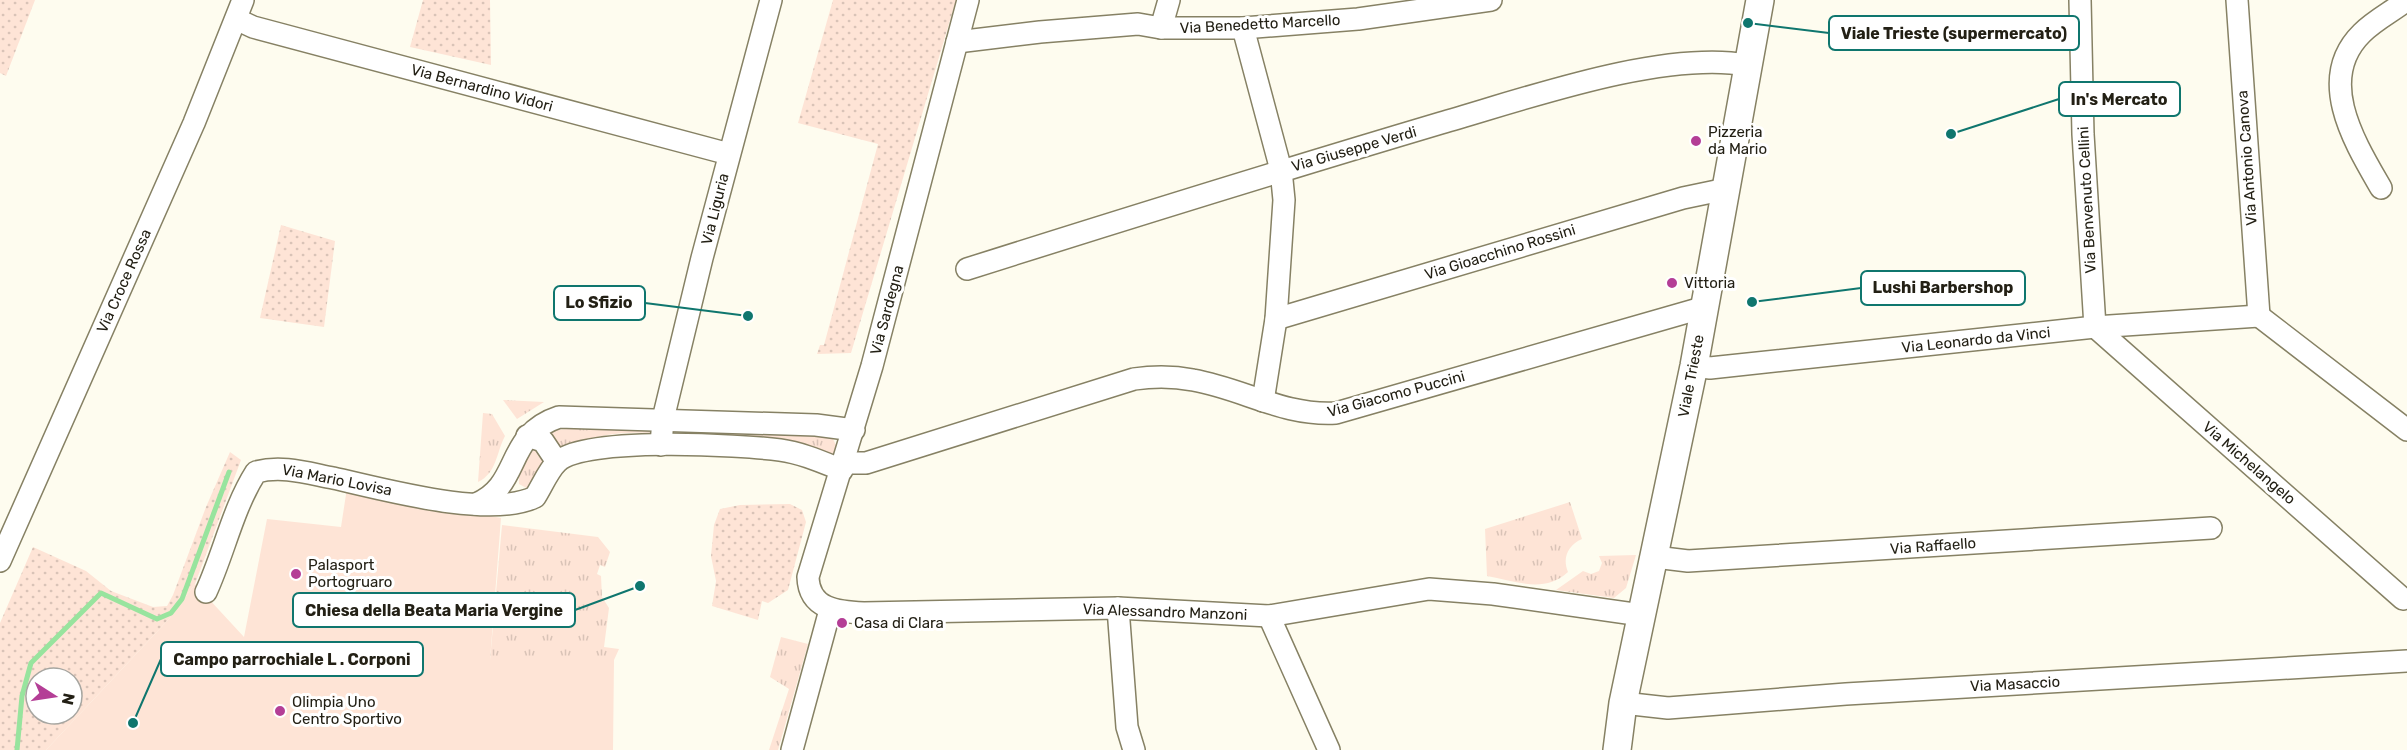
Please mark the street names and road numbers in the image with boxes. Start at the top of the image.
street label: Via Benedetto Marcello [1179,11,1341,37]
street label: Via Bernardino Vidori [409,60,555,116]
street label: Via Antonio Canova [2233,90,2261,226]
street label: Via Giuseppe Verdi [1289,123,1419,175]
street label: Via Benvenuto Cellini [2074,126,2100,274]
street label: Via Liguria [697,171,733,247]
street label: Via Gioacchino Rossini [1422,220,1578,284]
street label: Via Croce Rossa [93,226,155,336]
street label: Via Sardegna [866,263,908,357]
street label: Via Leonardo da Vinci [1901,323,2051,357]
street label: Viale Trieste [1674,333,1708,419]
street label: Via Giacomo Puccini [1325,367,1467,421]
street label: Via Michelangelo [2199,418,2299,508]
street label: Via Mario Lovisa [280,461,394,499]
street label: Via Raffaello [1889,534,1977,558]
street label: Via Alessandro Manzoni [1082,600,1248,624]
street label: Via Masaccio [1969,673,2061,695]

